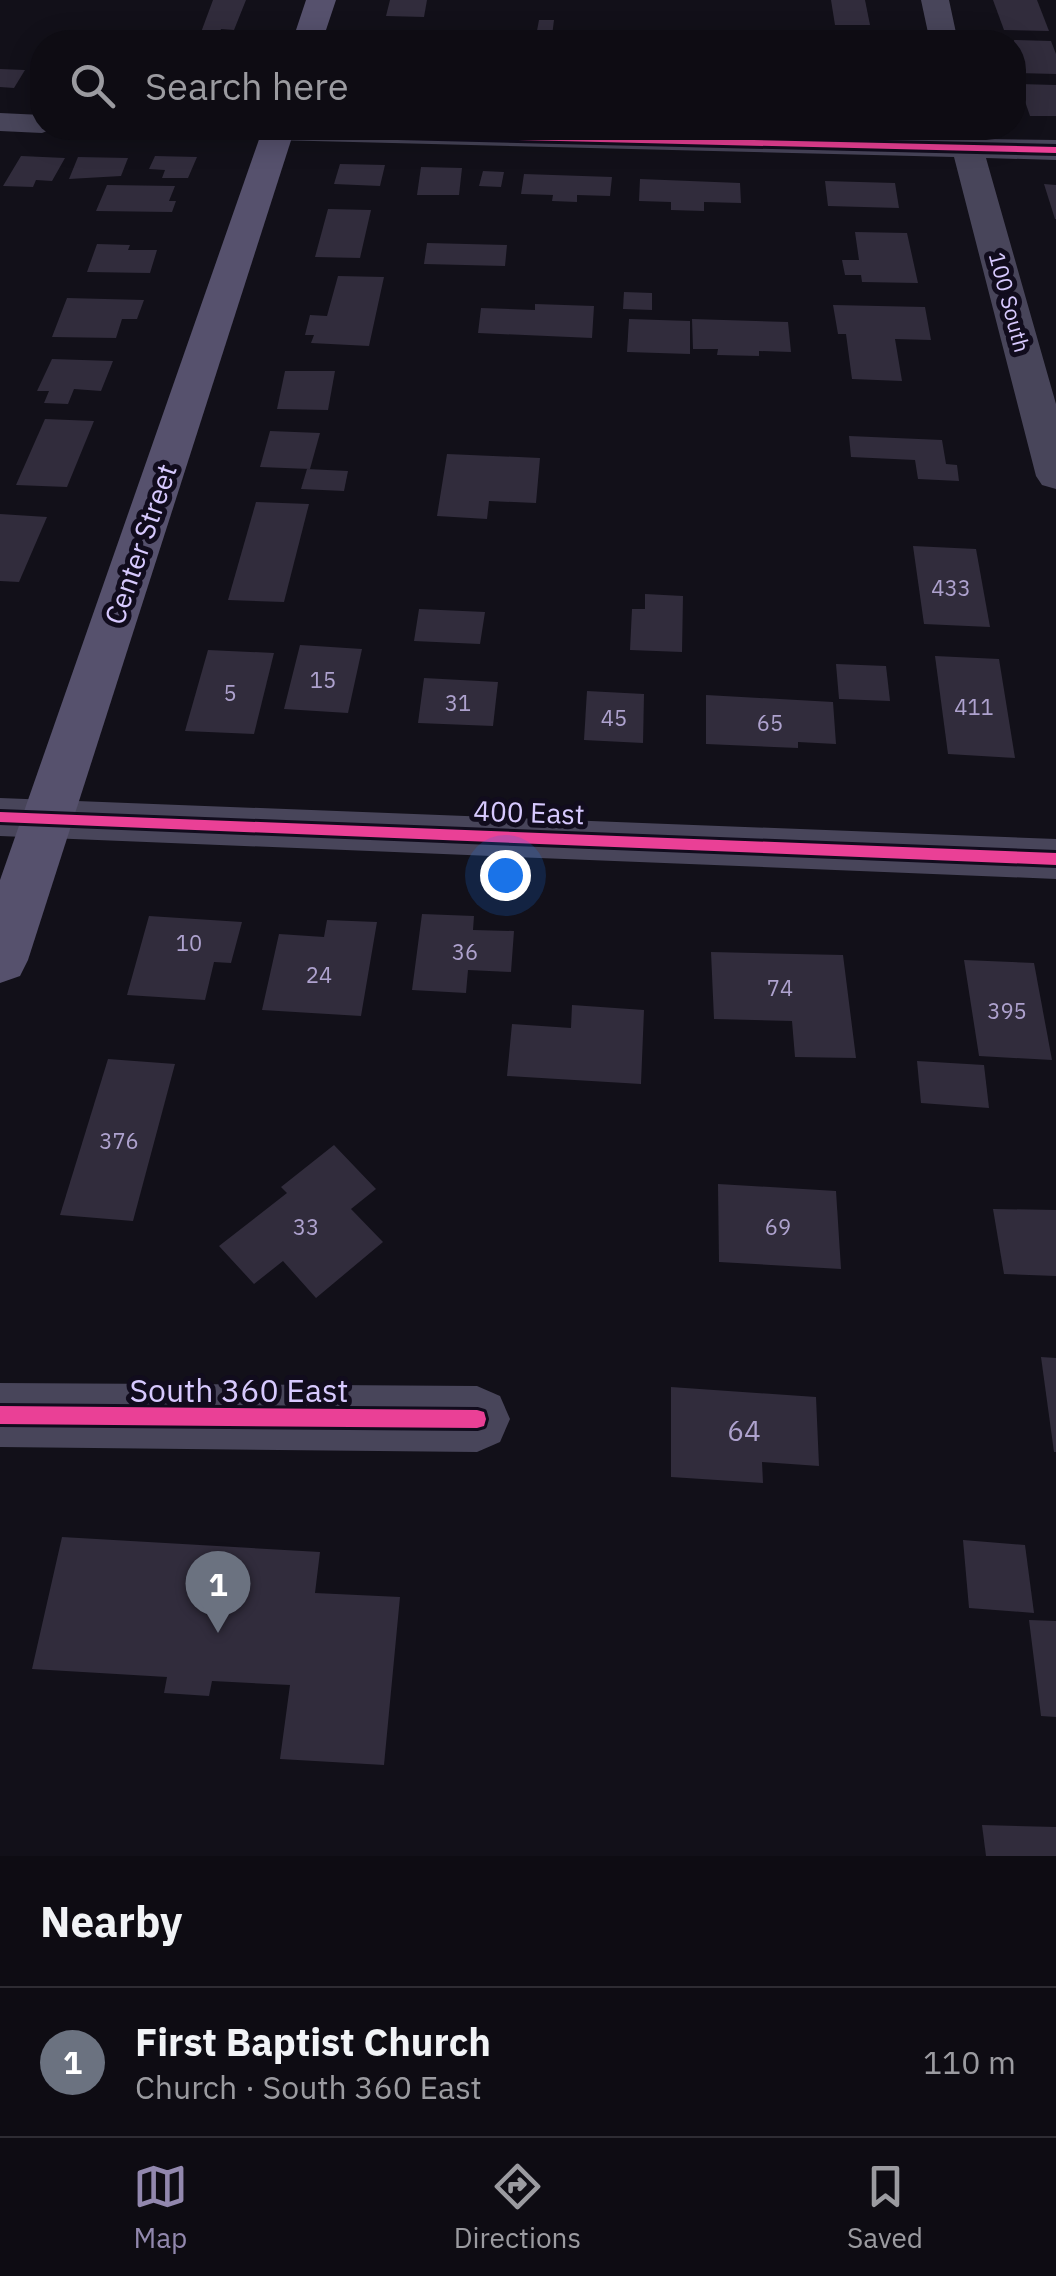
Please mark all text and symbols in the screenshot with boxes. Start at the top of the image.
search box [30,30,1026,140]
icon: search [65,58,120,113]
text: Search here [145,61,349,110]
street label: 100 South [983,249,1037,355]
street label: Center Street [95,459,185,629]
house number: 433 [931,573,971,602]
house number: 15 [310,665,336,694]
house number: 5 [223,678,237,707]
house number: 31 [445,688,471,717]
house number: 411 [954,692,994,721]
house number: 45 [601,703,627,732]
house number: 65 [757,708,783,737]
street label: 400 East [473,792,585,832]
your location [480,850,531,901]
house number: 10 [176,928,202,957]
house number: 36 [452,937,478,966]
house number: 24 [306,960,332,989]
house number: 74 [767,973,793,1002]
house number: 395 [987,996,1027,1025]
house number: 376 [99,1126,139,1155]
house number: 33 [293,1212,319,1241]
house number: 69 [765,1212,791,1241]
street label: South 360 East [129,1369,349,1411]
house number: 64 [727,1412,761,1449]
pin: 1 [186,1550,250,1633]
text: Nearby [40,1894,182,1949]
text: First Baptist Church [135,2017,491,2066]
text: 1 [63,2041,82,2083]
text: 110 m [923,2041,1016,2083]
text: Church · South 360 East [135,2066,482,2108]
tab: Map [133,2159,188,2256]
tab: Directions [454,2159,581,2256]
tab: Saved [847,2159,923,2256]

